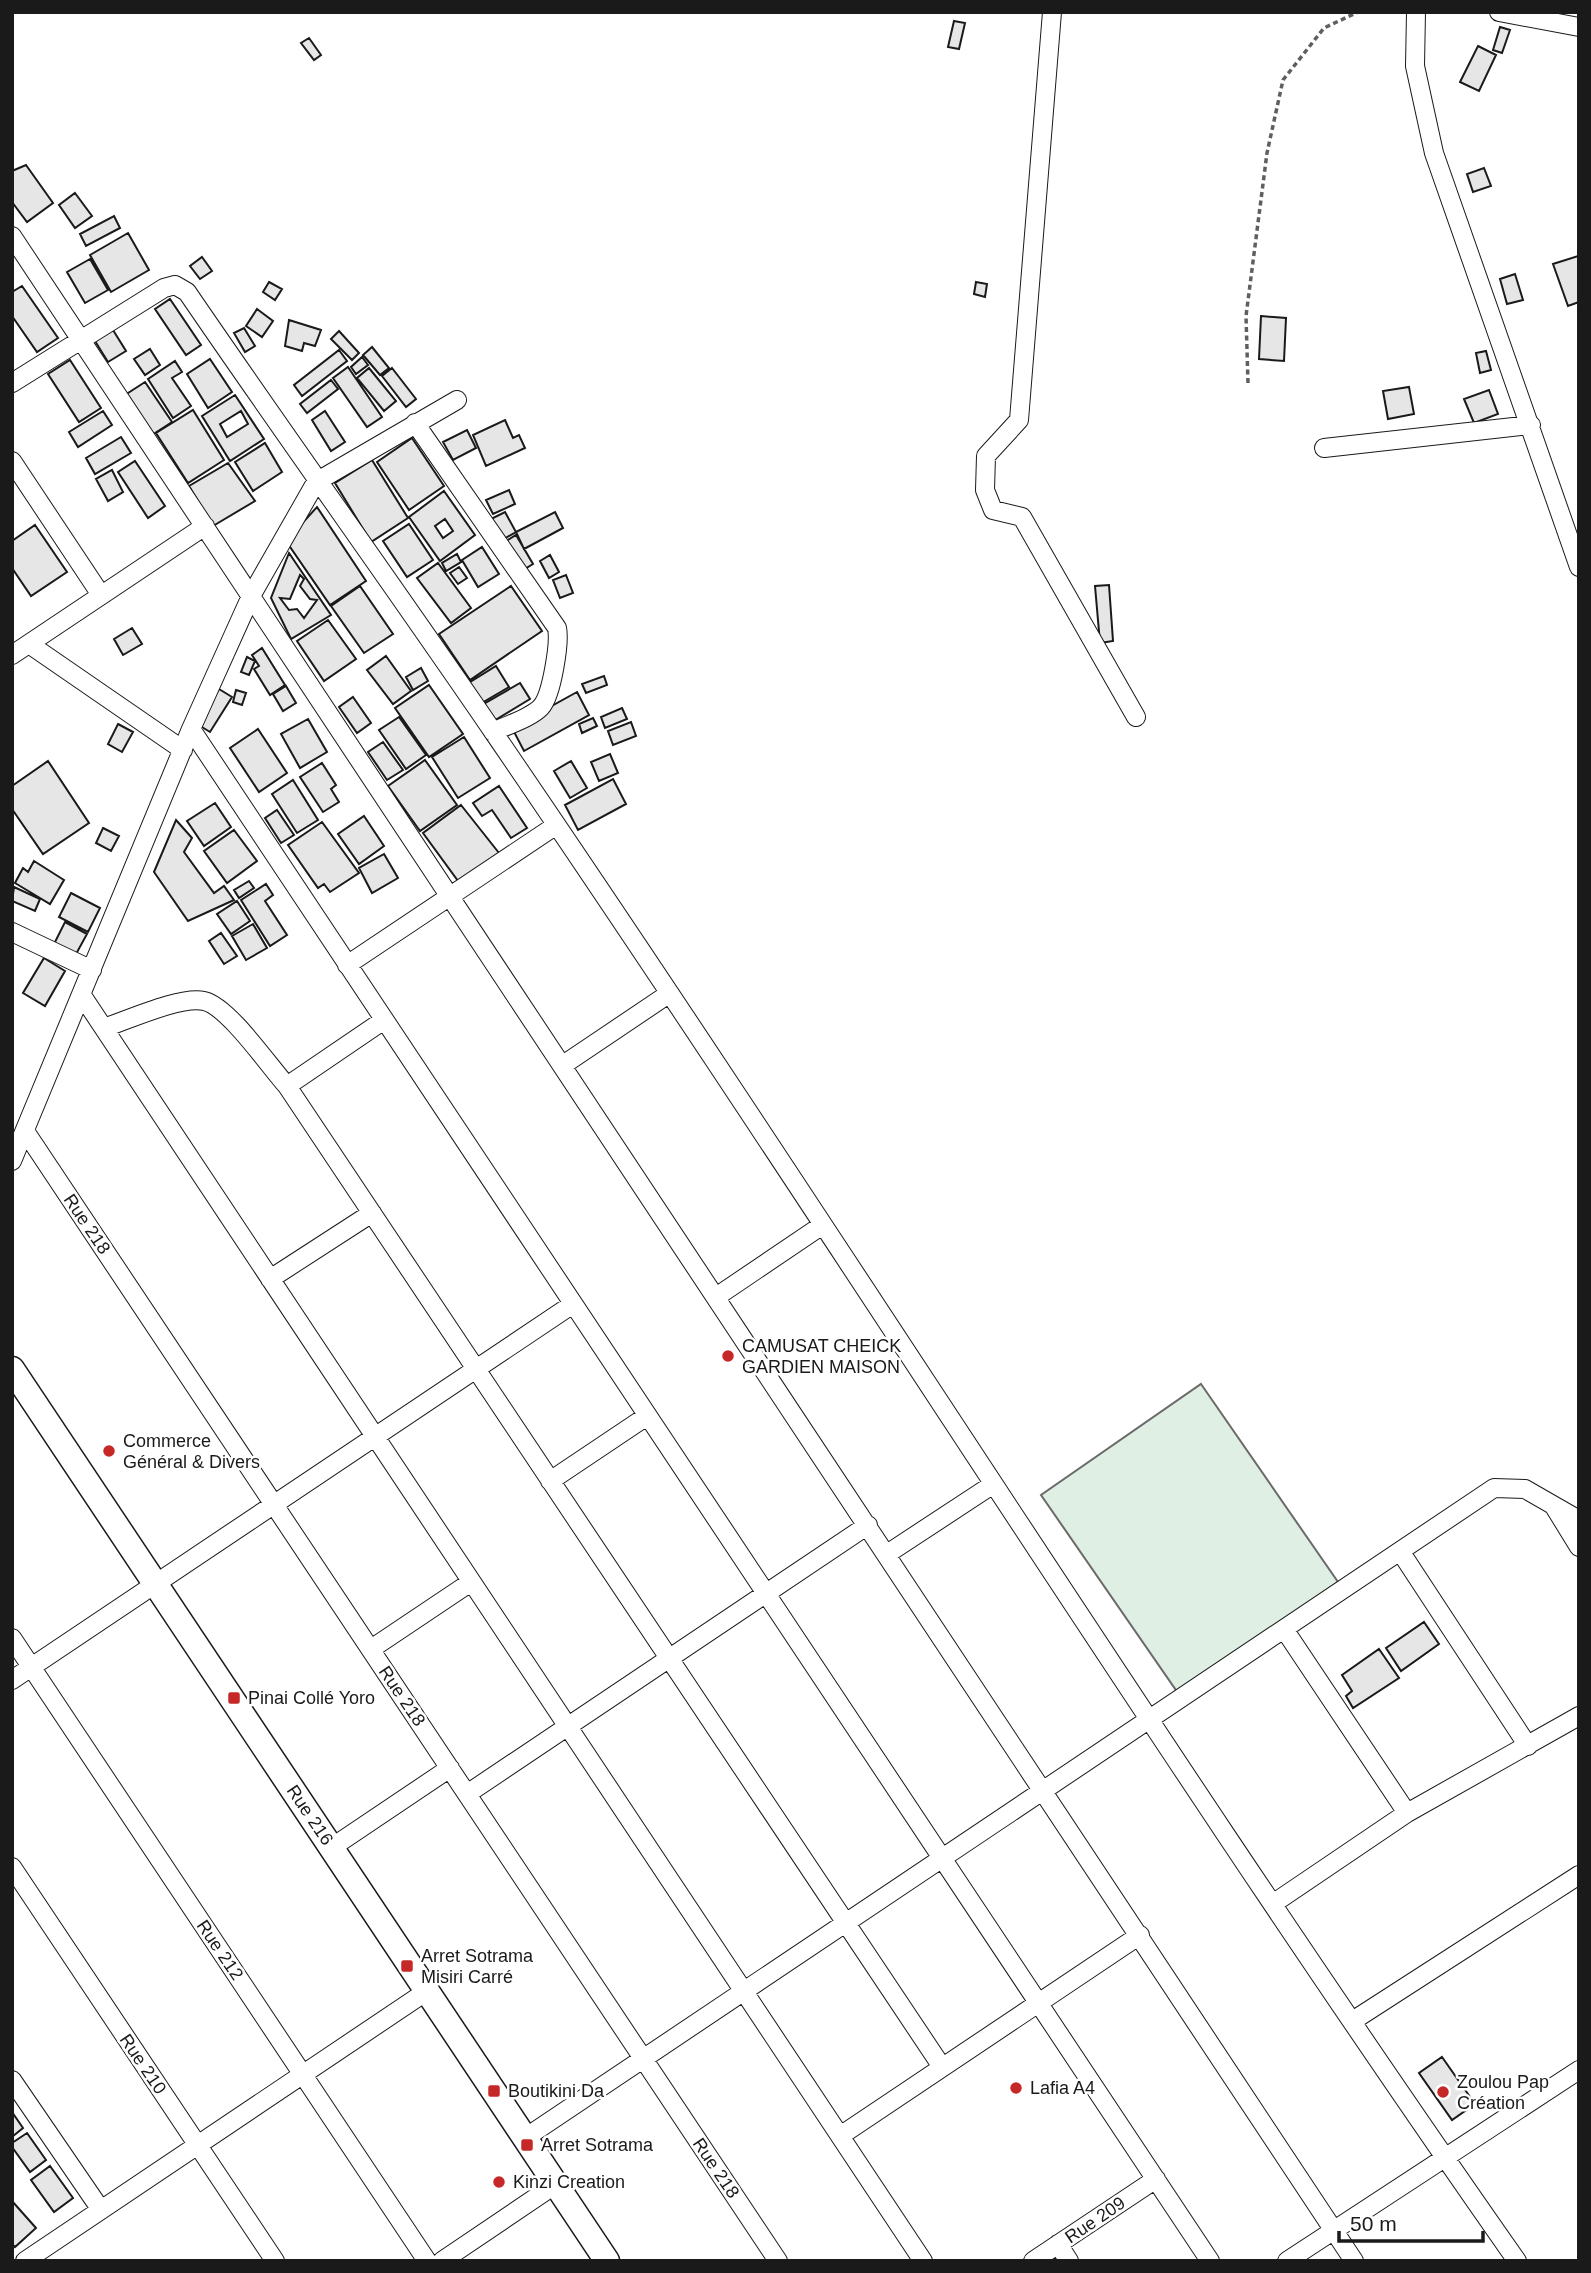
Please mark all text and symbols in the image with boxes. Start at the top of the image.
street label: Rue 218 [60,1190,114,1258]
place label: CAMUSAT CHEICK GARDIEN MAISON [742,1336,901,1377]
marker: CAMUSAT CHEICK GARDIEN MAISON [720,1348,736,1364]
place label: Commerce Général & Divers [123,1431,260,1472]
marker: Commerce Général & Divers [101,1443,117,1459]
street label: Rue 218 [375,1662,429,1730]
place label: Pinai Collé Yoro [248,1688,375,1708]
marker: Pinai Collé Yoro [226,1690,242,1706]
street label: Rue 216 [283,1781,337,1849]
street label: Rue 212 [193,1916,247,1984]
place label: Arret Sotrama Misiri Carré [421,1946,534,1987]
marker: Arret Sotrama Misiri Carré [399,1958,415,1974]
street label: Rue 210 [116,2030,170,2098]
place label: Zoulou Pap Création [1457,2072,1549,2113]
place label: Lafia A4 [1030,2078,1095,2098]
marker: Lafia A4 [1008,2080,1024,2096]
place label: Boutikini Da [508,2081,605,2101]
marker: Boutikini Da [486,2083,502,2099]
marker: Zoulou Pap Création [1435,2084,1451,2100]
street label: Rue 218 [689,2134,743,2202]
place label: Arret Sotrama [541,2135,654,2155]
marker: Arret Sotrama [519,2137,535,2153]
place label: Kinzi Creation [513,2172,625,2192]
marker: Kinzi Creation [491,2174,507,2190]
street label: Rue 209 [1061,2193,1129,2247]
scale bar [1339,2200,1482,2244]
text: 50 m [1350,2212,1397,2235]

